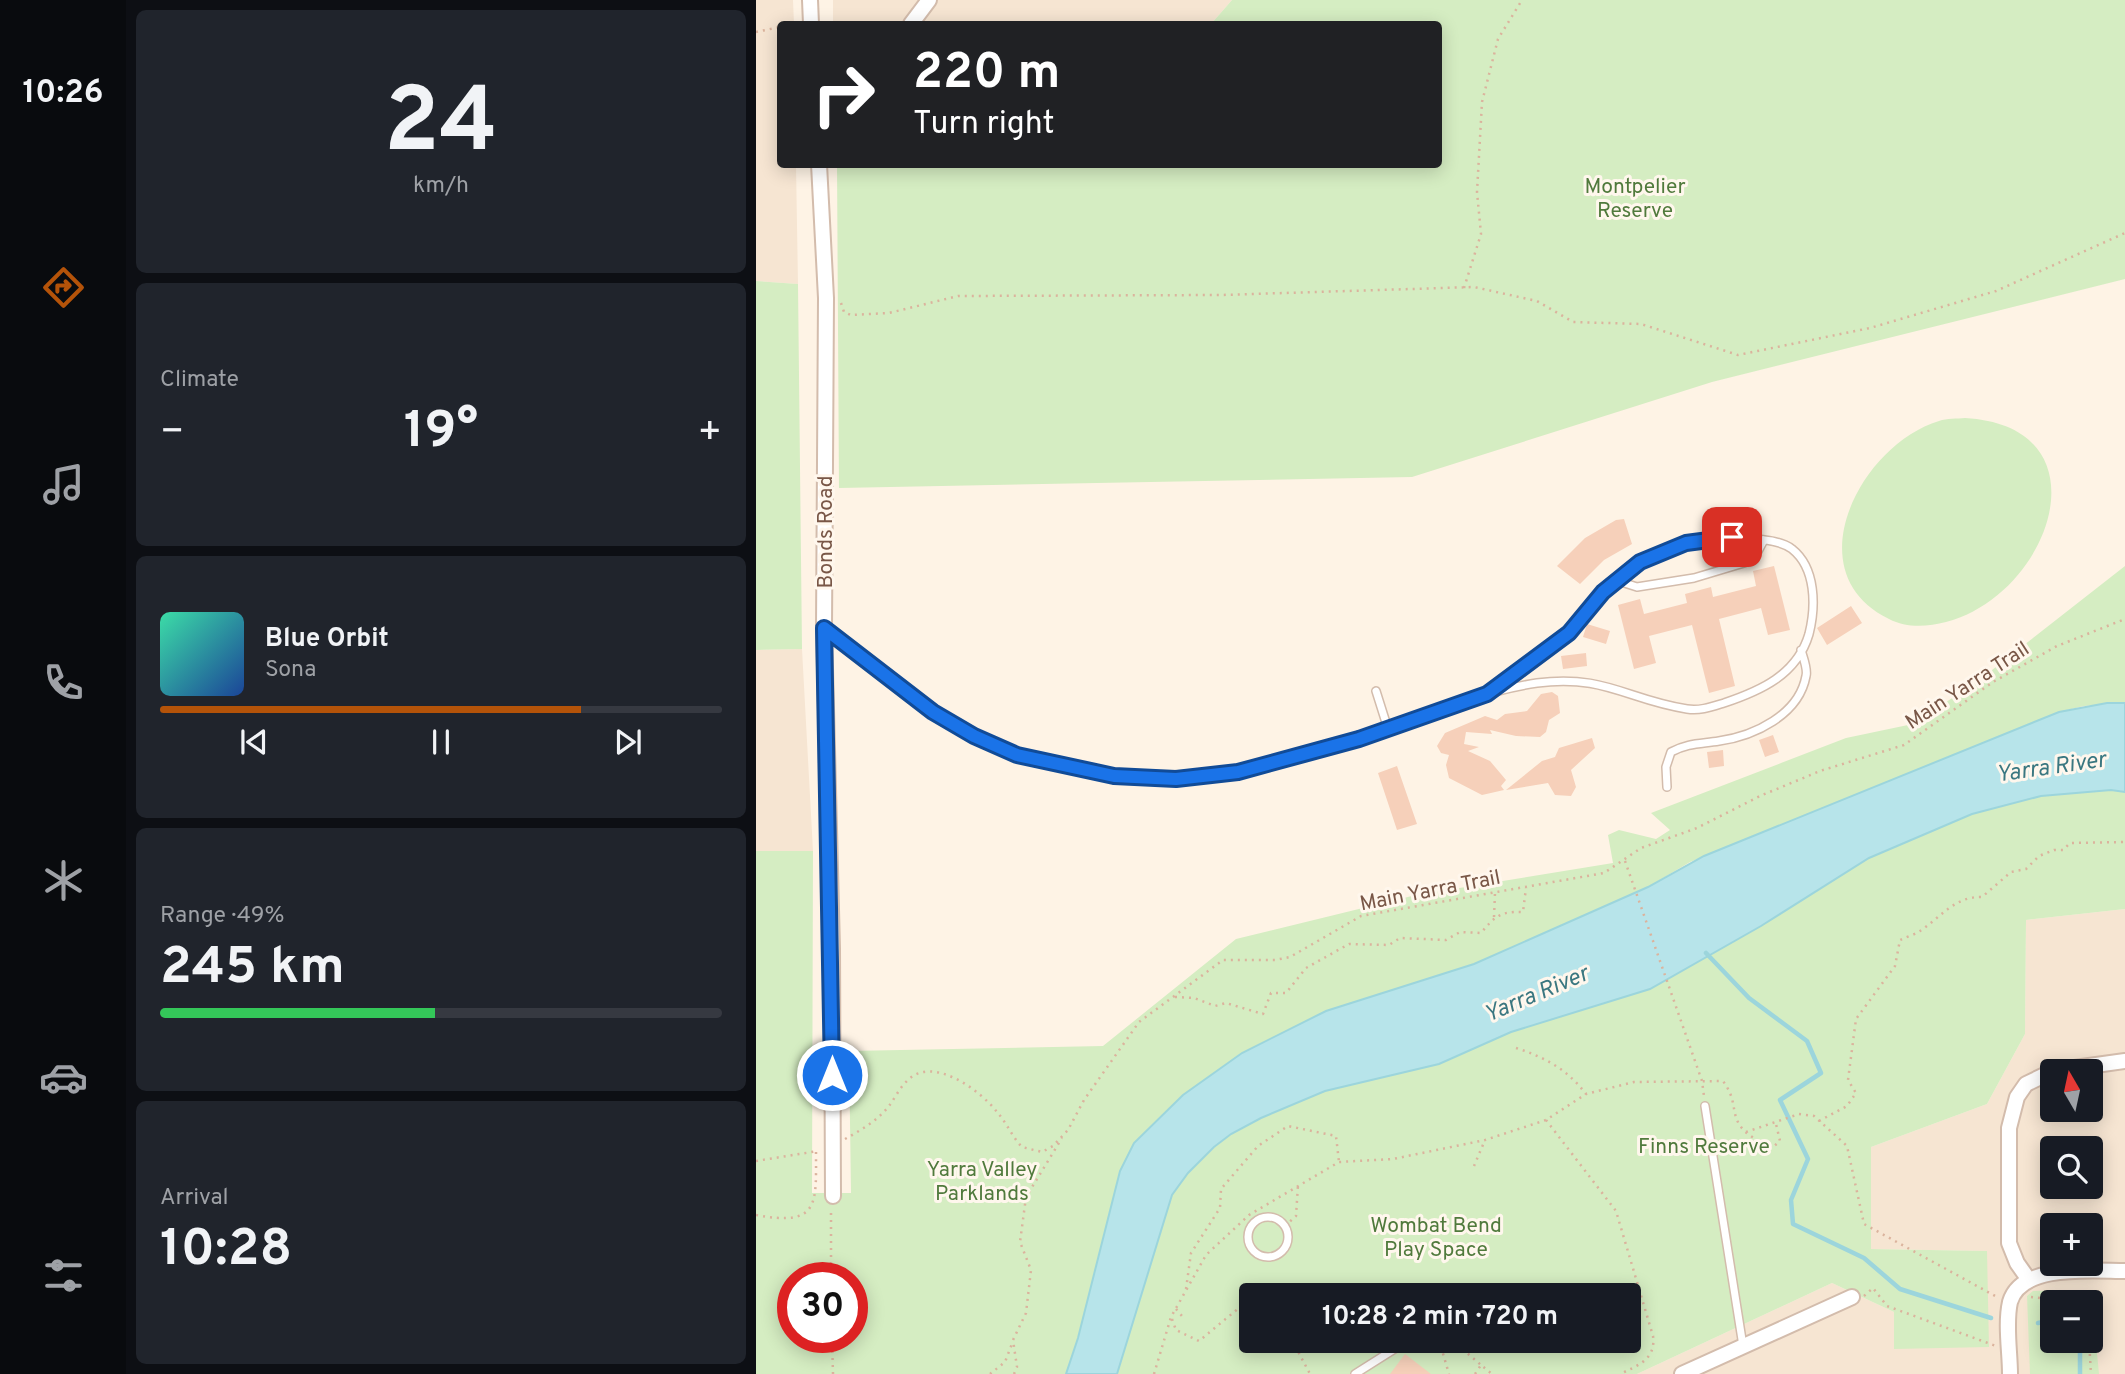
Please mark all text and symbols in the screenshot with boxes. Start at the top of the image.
text: 220 m [913,44,1060,106]
icon: right [798,49,889,140]
text: 24 [384,69,498,184]
text: 10:26 [23,74,103,114]
text: Turn right [913,105,1055,145]
text: km/h [413,172,469,201]
park label: Montpelier Reserve [1584,174,1686,225]
icon: directions [39,263,88,312]
text: Climate [160,366,239,395]
text: 19° [404,400,478,466]
text: − [160,409,185,458]
text: + [697,409,722,458]
icon: music [39,460,88,509]
street label: Bonds Road [813,476,840,588]
pin [1702,507,1762,567]
icon: arrive [1713,518,1751,556]
text: Blue Orbit [265,623,389,656]
street label: Main Yarra Trail [1901,636,2035,736]
text: Sona [265,656,316,685]
icon: phone [39,658,88,707]
icon: previous [235,723,273,761]
icon: pause [422,723,460,761]
icon: next [609,723,647,761]
water label: Yarra River [1995,746,2110,791]
icon: climate [39,856,88,905]
street label: Main Yarra Trail [1358,865,1503,918]
text: Range · 49% [160,902,284,931]
text: 245 km [160,936,345,1002]
water label: Yarra River [1480,960,1596,1030]
position arrow [795,1038,869,1112]
icon: car [39,1053,88,1102]
north arrow [2040,1059,2104,1122]
map controls [2040,1059,2103,1353]
park label: Finns Reserve [1638,1134,1770,1161]
button: search [2040,1136,2103,1199]
park label: Yarra Valley Parklands [927,1157,1037,1208]
text: Arrival [160,1184,229,1213]
park label: Wombat Bend Play Space [1370,1213,1502,1264]
button: + [2040,1213,2103,1276]
text: 10:28 [160,1218,292,1284]
icon: filters [39,1251,88,1300]
speed limit sign: 30 [777,1262,868,1353]
button: − [2040,1290,2103,1353]
text: 10:28 · 2 min · 720 m [1322,1301,1558,1334]

